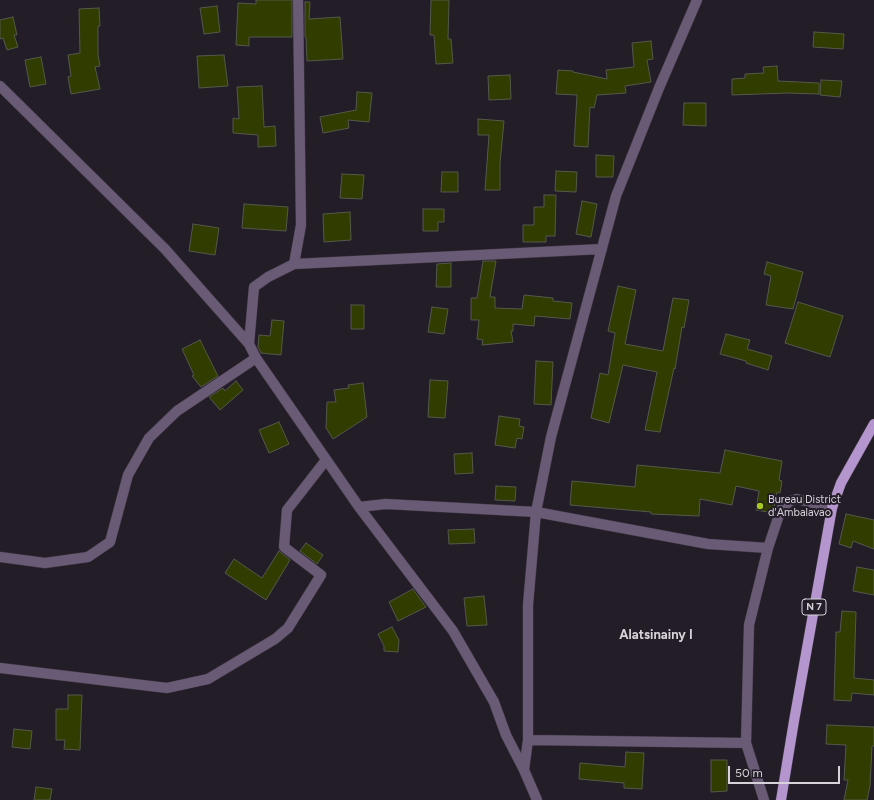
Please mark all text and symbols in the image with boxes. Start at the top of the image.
place label: Bureau District d'Ambalavao [768,493,841,519]
marker: Bureau District d'Ambalavao [755,501,765,511]
road number: N 7 [802,599,826,615]
district label: Alatsinainy I [619,627,693,643]
scale bar [730,758,842,784]
text: 50 m [735,766,763,780]

